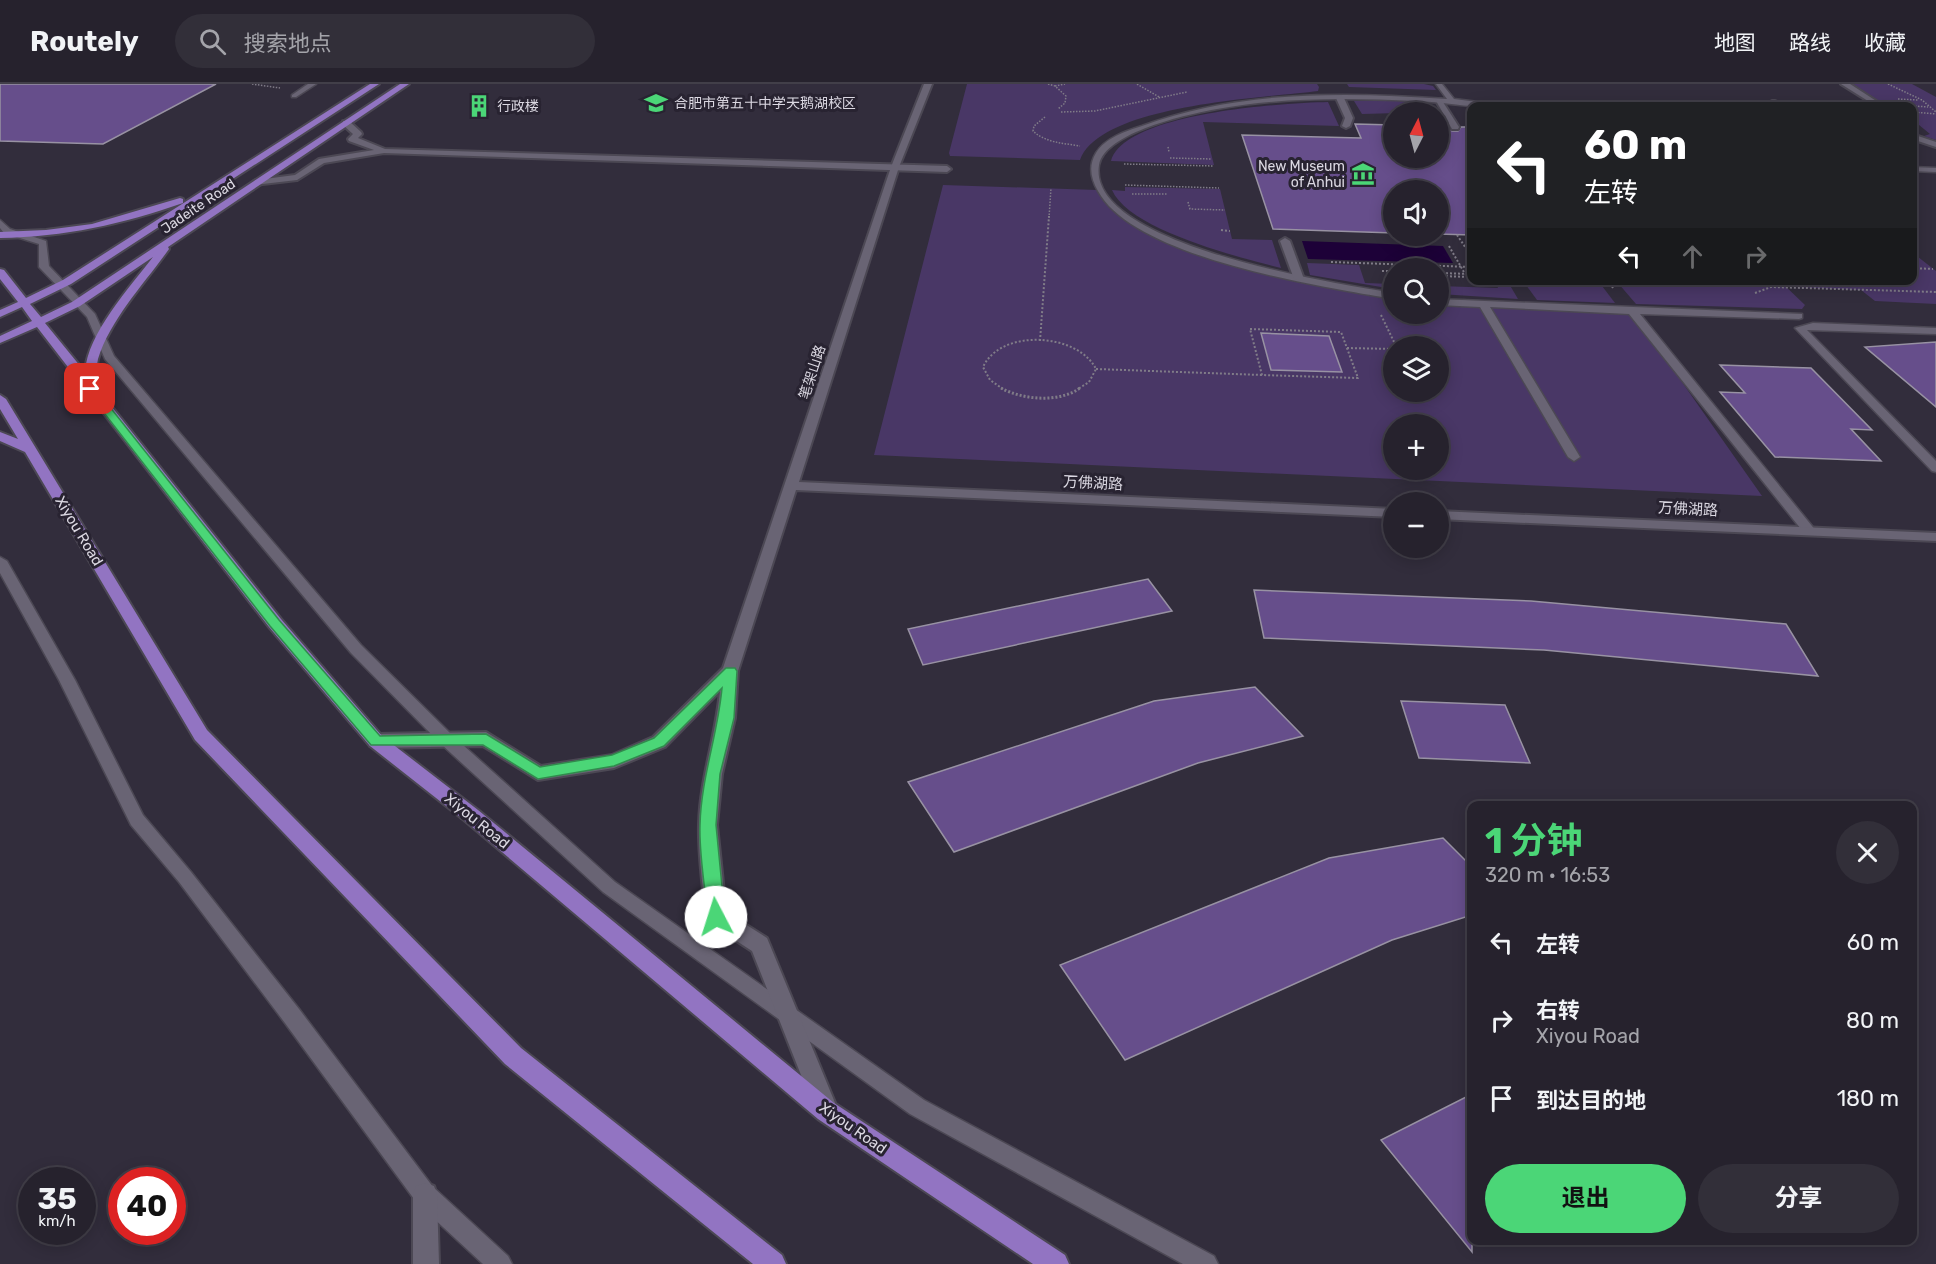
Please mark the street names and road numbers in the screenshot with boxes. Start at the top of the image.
street label: Jadeite Road [158,175,239,238]
street label: 笔架山路 [796,343,829,401]
street label: 万佛湖路 [1063,472,1123,494]
street label: Xiyou Road [51,493,107,569]
street label: 万佛湖路 [1658,498,1718,520]
street label: Xiyou Road [441,789,513,853]
street label: Xiyou Road [816,1098,890,1158]

